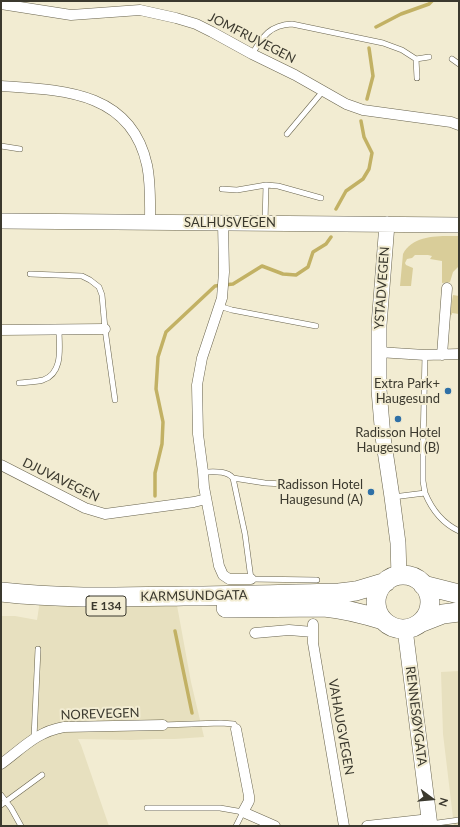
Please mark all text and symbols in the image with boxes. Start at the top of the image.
street label: JOMFRUVEGEN [206,9,298,67]
street label: SALHUSVEGEN [184,215,276,231]
street label: YSTADVEGEN [371,246,393,330]
place label: Extra Park+ Haugesund [374,376,440,407]
marker: Extra Park+ Haugesund [443,386,453,396]
marker: Radisson Hotel Haugesund (B) [393,414,403,424]
place label: Radisson Hotel Haugesund (B) [355,425,441,456]
street label: DJUVAVEGEN [20,455,102,505]
place label: Radisson Hotel Haugesund (A) [277,477,363,508]
marker: Radisson Hotel Haugesund (A) [366,487,376,497]
street label: KARMSUNDGATA [140,587,248,605]
road number: E 134 [86,596,126,616]
street label: RENNESØYGATA [402,665,430,767]
street label: VAHAUGVEGEN [325,678,357,776]
street label: NOREVEGEN [60,705,140,723]
north arrow [412,779,452,819]
text: N [437,797,451,808]

